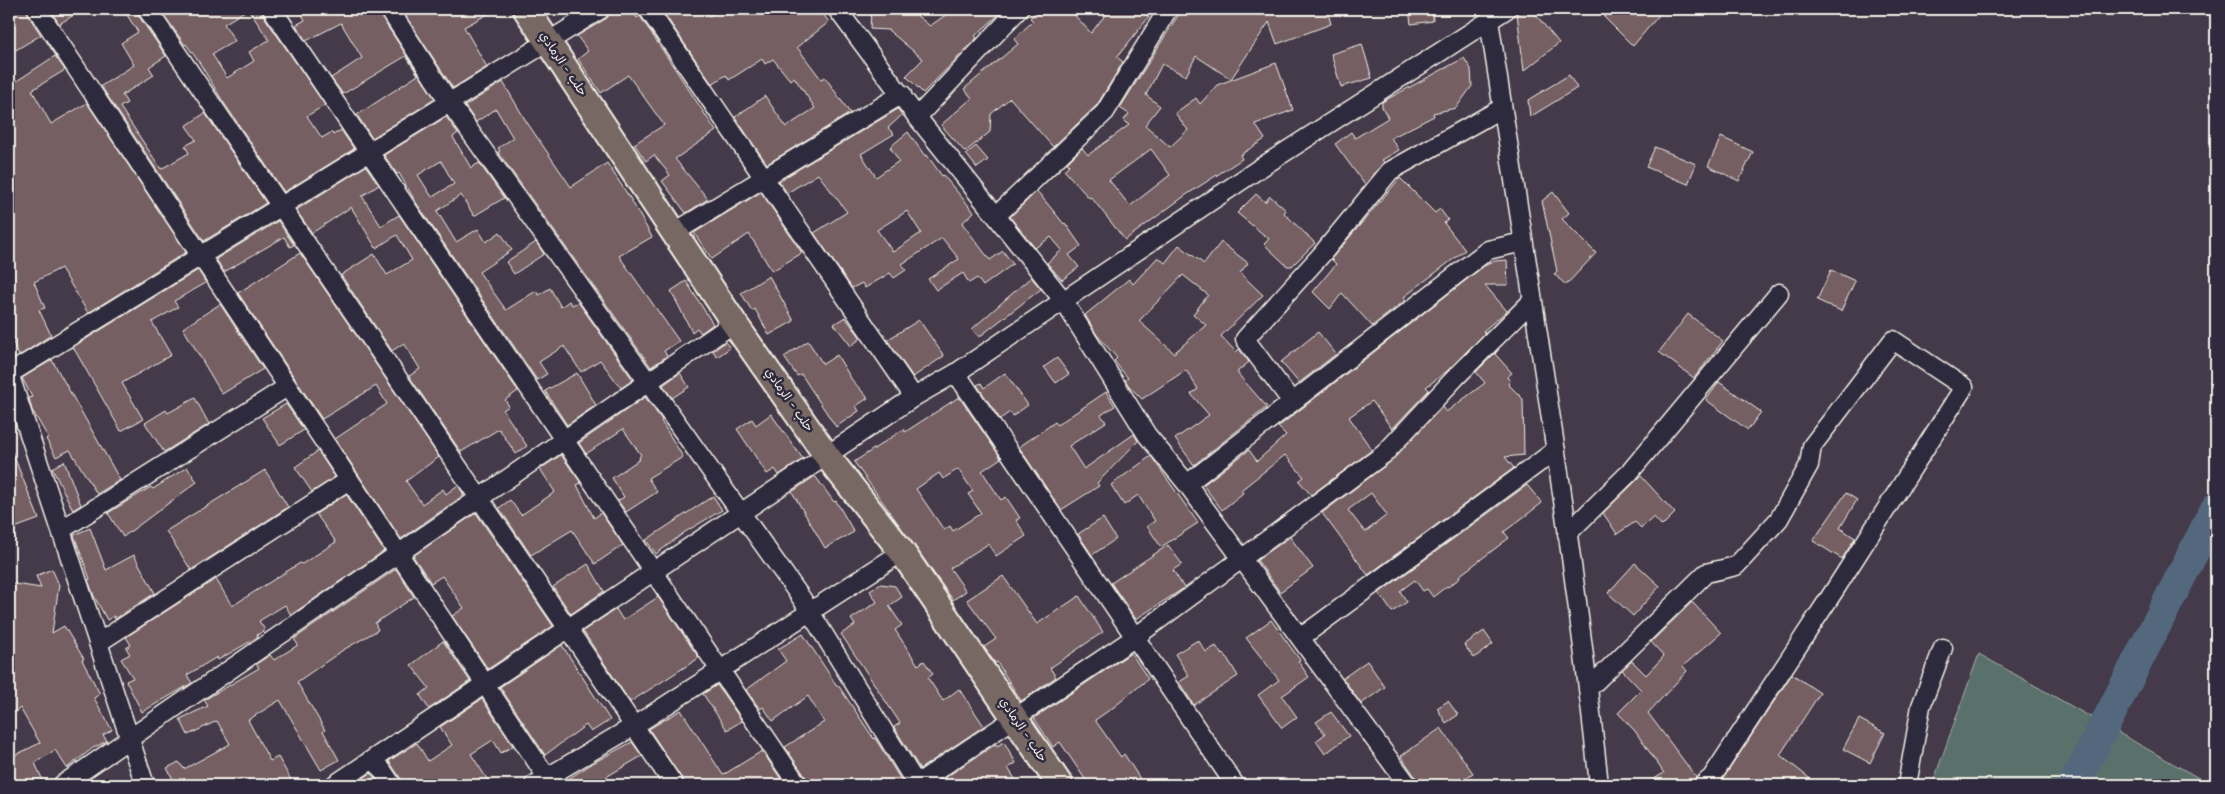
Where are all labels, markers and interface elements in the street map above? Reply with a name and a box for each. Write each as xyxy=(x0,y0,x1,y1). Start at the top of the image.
street label: حلب - الرمادي xyxy=(534,28,592,100)
street label: حلب - الرمادي xyxy=(760,364,818,436)
street label: حلب - الرمادي xyxy=(994,694,1052,766)

